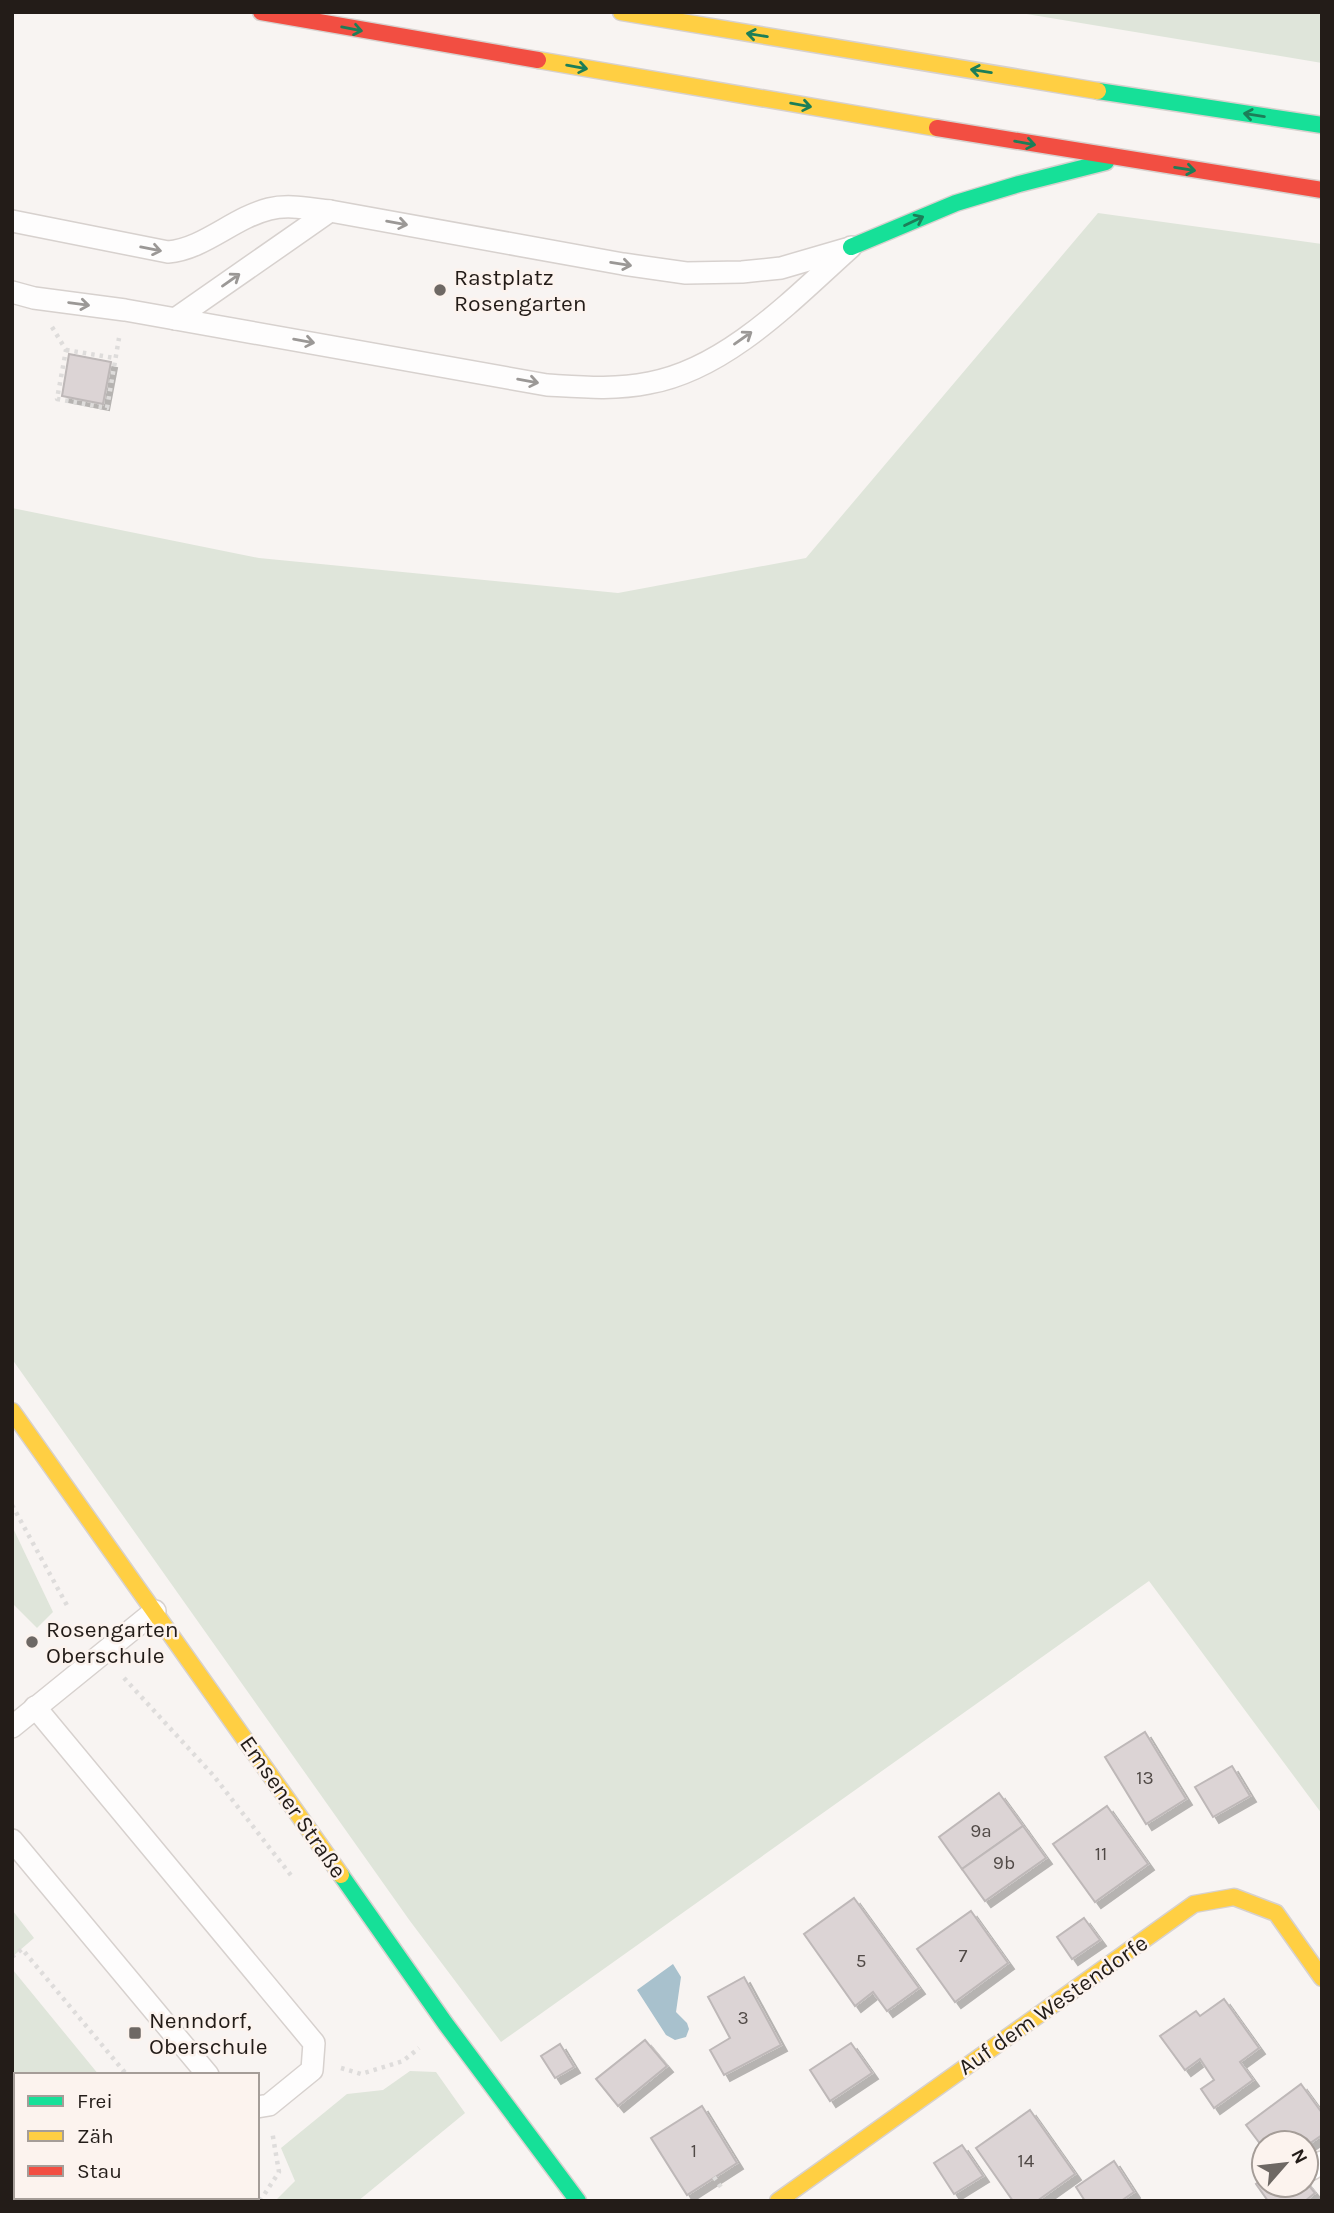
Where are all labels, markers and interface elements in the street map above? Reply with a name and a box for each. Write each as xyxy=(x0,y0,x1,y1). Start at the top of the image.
one-way arrow xyxy=(340,23,363,36)
one-way arrow xyxy=(746,28,769,41)
one-way arrow xyxy=(565,61,587,74)
one-way arrow xyxy=(970,64,993,77)
one-way arrow xyxy=(789,99,812,112)
one-way arrow xyxy=(1243,108,1266,121)
one-way arrow xyxy=(1013,137,1036,150)
one-way arrow xyxy=(1173,163,1196,176)
one-way arrow xyxy=(903,214,924,227)
one-way arrow xyxy=(385,217,408,230)
one-way arrow xyxy=(139,242,162,256)
one-way arrow xyxy=(609,258,632,271)
place label: Rastplatz Rosengarten xyxy=(454,264,587,317)
one-way arrow xyxy=(221,273,240,287)
marker: Rastplatz Rosengarten xyxy=(432,282,448,298)
one-way arrow xyxy=(68,297,90,310)
one-way arrow xyxy=(733,331,752,345)
one-way arrow xyxy=(292,335,315,348)
one-way arrow xyxy=(516,375,539,388)
place label: Rosengarten Oberschule xyxy=(46,1616,179,1669)
marker: Rosengarten Oberschule xyxy=(24,1634,40,1650)
street label: Emsener Straße xyxy=(234,1731,352,1883)
house number: 13 xyxy=(1136,1767,1154,1789)
house number: 9a xyxy=(970,1820,992,1842)
house number: 11 xyxy=(1095,1843,1107,1865)
house number: 9b xyxy=(993,1852,1015,1874)
street label: Auf dem Westendorfe xyxy=(953,1929,1153,2081)
house number: 7 xyxy=(959,1945,968,1967)
house number: 5 xyxy=(856,1950,866,1972)
place label: Nenndorf, Oberschule xyxy=(149,2007,268,2060)
house number: 3 xyxy=(737,2007,749,2029)
marker: Nenndorf, Oberschule xyxy=(127,2025,143,2041)
legend xyxy=(14,2073,259,2199)
text: Frei xyxy=(77,2089,113,2113)
text: Zäh xyxy=(77,2124,114,2148)
north arrow xyxy=(1250,2129,1320,2199)
house number: 1 xyxy=(691,2140,697,2162)
text: N xyxy=(1286,2145,1312,2168)
house number: 14 xyxy=(1018,2150,1035,2172)
text: Stau xyxy=(77,2159,122,2183)

